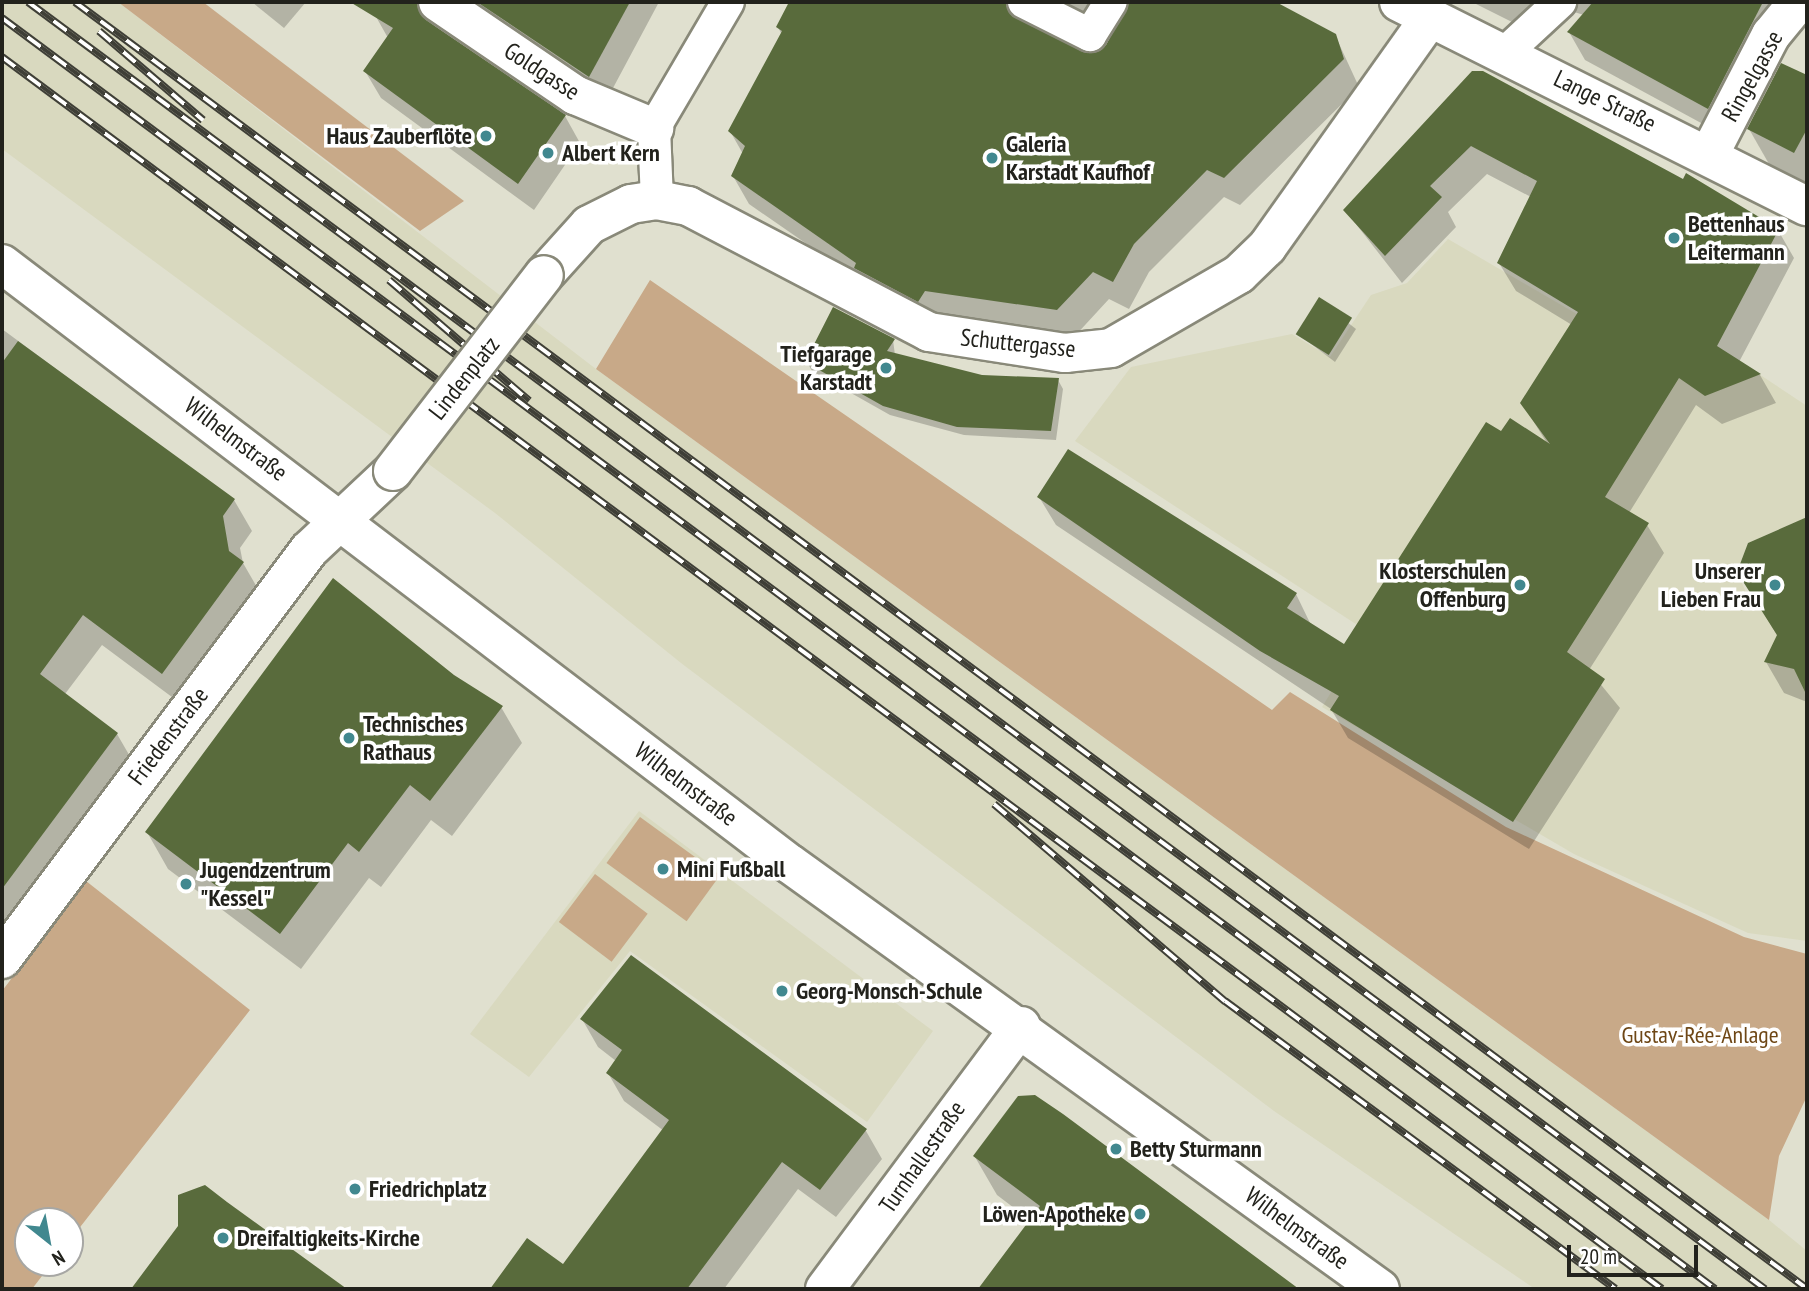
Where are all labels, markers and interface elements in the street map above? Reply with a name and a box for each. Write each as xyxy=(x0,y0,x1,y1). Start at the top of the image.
street label: Ringelgasse xyxy=(1715,26,1789,126)
street label: Goldgasse xyxy=(499,36,585,106)
street label: Lange Straße xyxy=(1549,64,1661,138)
place label: Haus Zauberflöte xyxy=(326,122,472,150)
marker: Haus Zauberflöte xyxy=(478,128,494,144)
place label: Galeria Karstadt Kaufhof xyxy=(1006,130,1150,186)
place label: Albert Kern xyxy=(562,139,660,167)
marker: Albert Kern xyxy=(540,145,556,161)
marker: Galeria Karstadt Kaufhof xyxy=(984,150,1000,166)
place label: Bettenhaus Leitermann xyxy=(1688,210,1785,266)
marker: Bettenhaus Leitermann xyxy=(1666,230,1682,246)
street label: Schuttergasse xyxy=(959,323,1077,363)
street label: Lindenplatz xyxy=(423,331,505,425)
place label: Tiefgarage Karstadt xyxy=(780,340,872,396)
marker: Tiefgarage Karstadt xyxy=(878,360,894,376)
street label: Wilhelmstraße xyxy=(179,391,293,487)
place label: Klosterschulen Offenburg xyxy=(1379,557,1506,613)
place label: Unserer Lieben Frau xyxy=(1661,557,1761,613)
marker: Klosterschulen Offenburg xyxy=(1512,577,1528,593)
marker: Unserer Lieben Frau xyxy=(1767,577,1783,593)
street label: Friedenstraße xyxy=(122,681,214,791)
place label: Technisches Rathaus xyxy=(363,710,464,766)
marker: Technisches Rathaus xyxy=(341,730,357,746)
street label: Wilhelmstraße xyxy=(629,736,743,832)
place label: Mini Fußball xyxy=(677,855,785,883)
place label: Jugendzentrum "Kessel" xyxy=(200,856,331,912)
marker: Mini Fußball xyxy=(655,861,671,877)
marker: Jugendzentrum "Kessel" xyxy=(178,876,194,892)
place label: Georg-Monsch-Schule xyxy=(796,977,982,1005)
marker: Georg-Monsch-Schule xyxy=(774,983,790,999)
park label: Gustav-Rée-Anlage xyxy=(1621,1021,1779,1049)
street label: Turnhallestraße xyxy=(873,1096,971,1218)
place label: Betty Sturmann xyxy=(1130,1135,1263,1163)
marker: Betty Sturmann xyxy=(1108,1141,1124,1157)
place label: Friedrichplatz xyxy=(369,1175,487,1203)
marker: Friedrichplatz xyxy=(347,1181,363,1197)
street label: Wilhelmstraße xyxy=(1240,1181,1354,1275)
place label: Löwen-Apotheke xyxy=(983,1200,1126,1228)
marker: Löwen-Apotheke xyxy=(1132,1206,1148,1222)
north arrow xyxy=(14,1207,84,1277)
place label: Dreifaltigkeits-Kirche xyxy=(237,1224,420,1252)
marker: Dreifaltigkeits-Kirche xyxy=(215,1230,231,1246)
scale bar xyxy=(1571,1232,1702,1276)
text: 20 m xyxy=(1580,1243,1617,1270)
text: N xyxy=(48,1245,69,1271)

